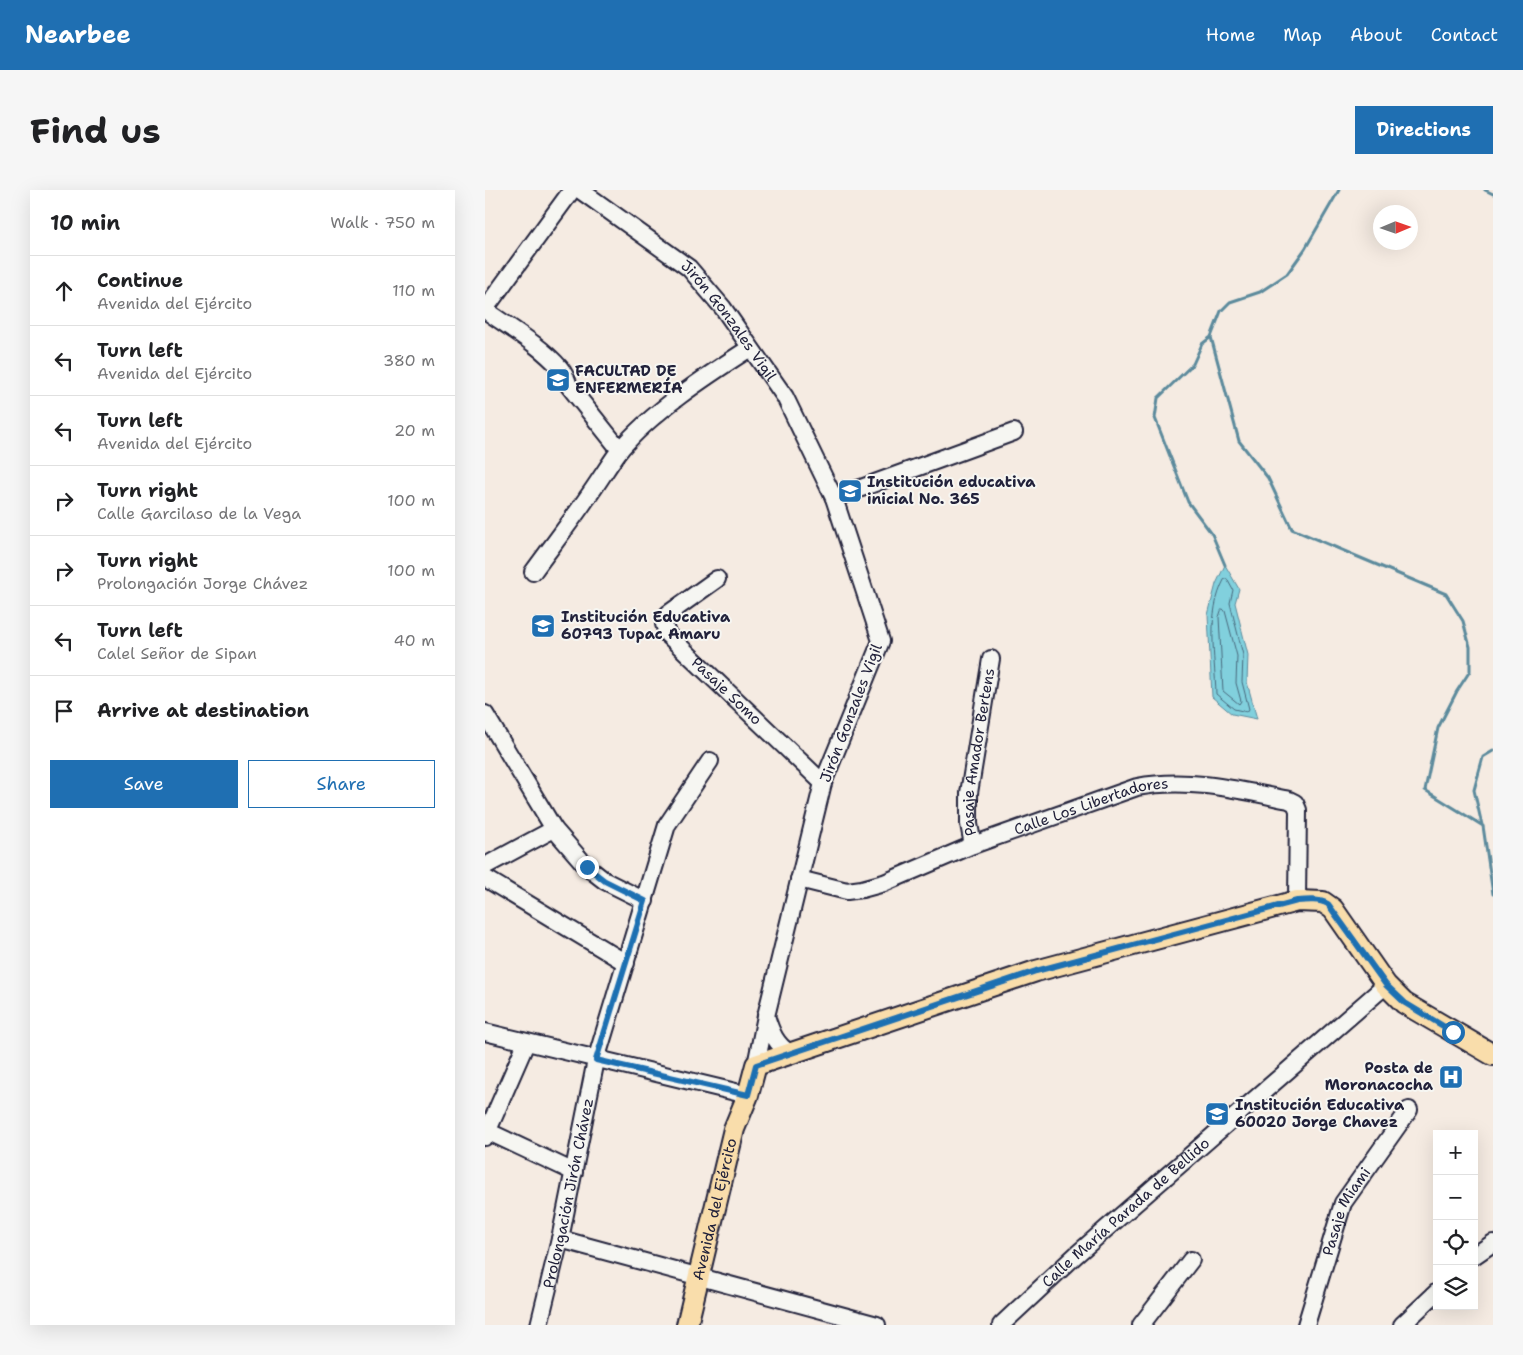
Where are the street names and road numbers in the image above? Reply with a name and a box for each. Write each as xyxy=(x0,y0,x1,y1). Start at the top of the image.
street label: Jirón Gonzales Vigil xyxy=(677,255,781,386)
street label: Jirón Gonzales Vigil xyxy=(815,640,887,785)
street label: Pasaje Somo xyxy=(687,653,766,729)
street label: Pasaje Amador Bertens xyxy=(959,667,999,838)
street label: Calle Los Libertadores xyxy=(1011,774,1169,840)
street label: Prolongación Jirón Chávez xyxy=(538,1096,598,1290)
street label: Calle María Parada de Bellido xyxy=(1038,1133,1214,1292)
street label: Avenida del Ejército xyxy=(688,1136,741,1282)
street label: Pasaje Miami xyxy=(1318,1163,1375,1258)

